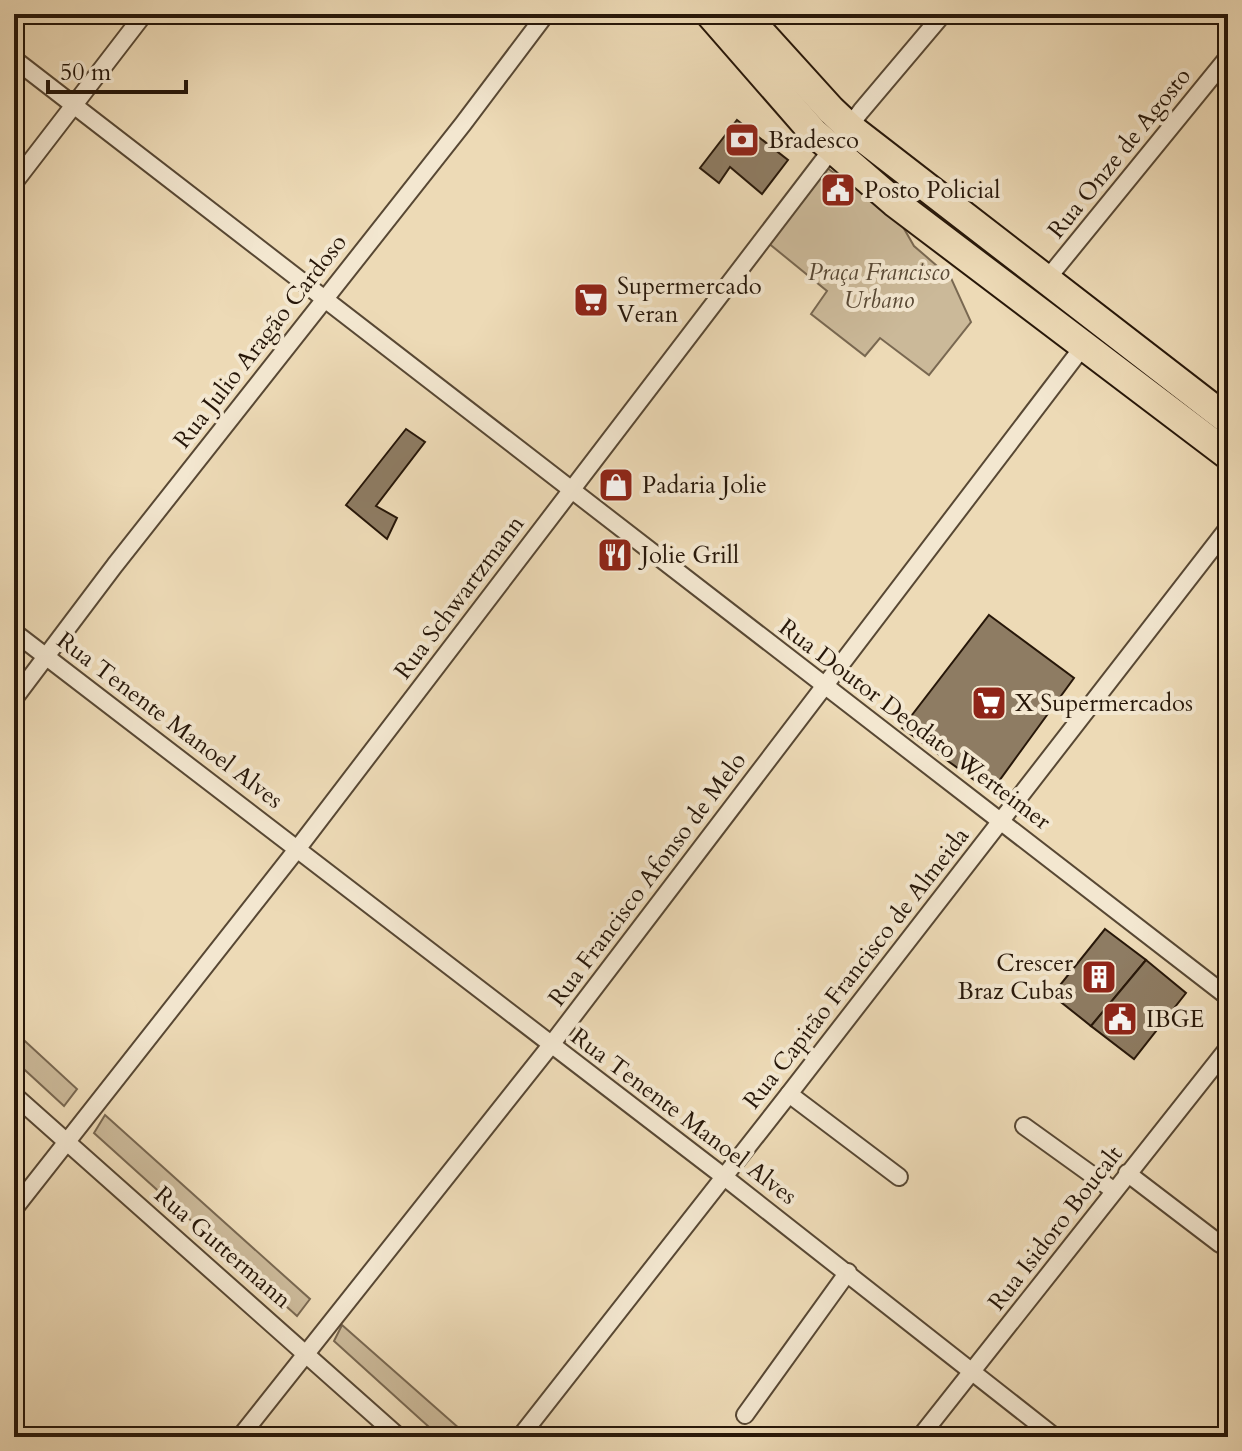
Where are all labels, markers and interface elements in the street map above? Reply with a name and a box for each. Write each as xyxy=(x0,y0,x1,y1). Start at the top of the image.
scale bar xyxy=(48,44,186,94)
text: 50 m xyxy=(60,56,112,89)
street label: Rua Onze de Agosto xyxy=(1040,61,1199,246)
bank icon: Bradesco xyxy=(723,121,761,159)
place label: Bradesco xyxy=(768,124,859,157)
public building icon: Posto Policial xyxy=(819,171,857,209)
place label: Posto Policial xyxy=(864,174,1000,207)
street label: Rua Julio Aragão Cardoso xyxy=(166,227,355,455)
park label: Praça Francisco Urbano xyxy=(808,256,950,317)
place label: Supermercado Veran xyxy=(617,270,762,331)
supermarket icon: Supermercado Veran xyxy=(572,281,610,319)
shop icon: Padaria Jolie xyxy=(597,466,635,504)
place label: Padaria Jolie xyxy=(642,469,767,502)
street label: Rua Schwartzmann xyxy=(387,508,532,686)
restaurant icon: Jolie Grill xyxy=(596,536,634,574)
place label: Jolie Grill xyxy=(638,539,739,572)
street label: Rua Doutor Deodato Werteimer xyxy=(772,611,1058,838)
street label: Rua Tenente Manoel Alves xyxy=(50,624,290,816)
supermarket icon: X Supermercados xyxy=(970,684,1008,722)
place label: X Supermercados xyxy=(1015,687,1193,720)
street label: Rua Francisco Afonso de Melo xyxy=(541,745,754,1013)
street label: Rua Capitão Francisco de Almeida xyxy=(736,820,977,1116)
place label: Crescer Braz Cubas xyxy=(958,947,1073,1008)
building icon: Crescer Braz Cubas xyxy=(1080,958,1118,996)
public building icon: IBGE xyxy=(1101,1000,1139,1038)
place label: IBGE xyxy=(1146,1003,1204,1036)
street label: Rua Tenente Manoel Alves xyxy=(564,1020,804,1212)
street label: Rua Isidoro Boucalt xyxy=(981,1139,1131,1318)
street label: Rua Guttermann xyxy=(147,1179,298,1316)

